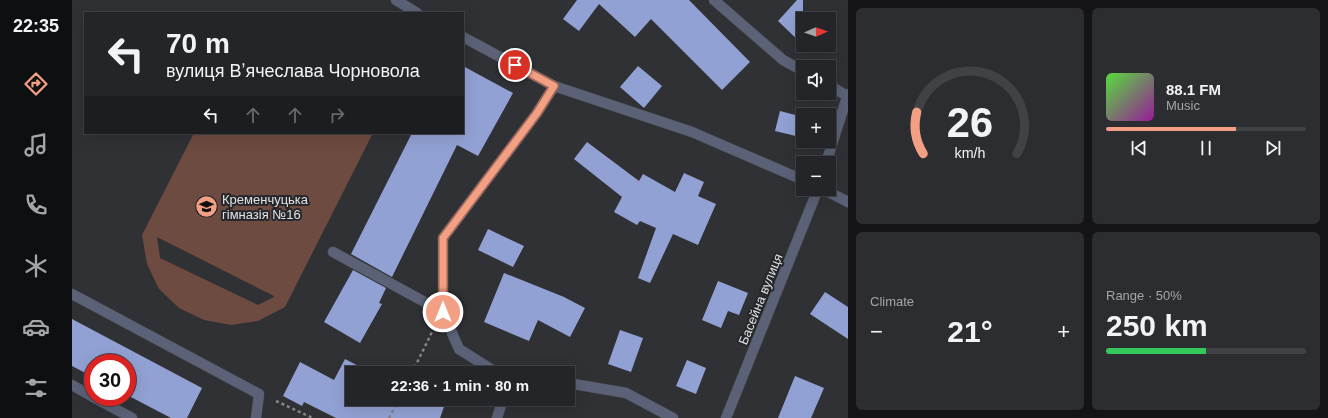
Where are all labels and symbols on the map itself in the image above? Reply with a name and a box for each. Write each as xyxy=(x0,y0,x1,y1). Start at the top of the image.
north arrow xyxy=(796,12,836,52)
pin xyxy=(498,48,532,82)
place label: Кременчуцька гімназія №16 xyxy=(222,192,309,222)
school or university icon: Кременчуцька гімназія №16 xyxy=(194,193,220,219)
street label: Басейна вулиця xyxy=(735,251,786,347)
position arrow xyxy=(422,291,464,333)
speed limit sign: 30 xyxy=(84,354,136,406)

